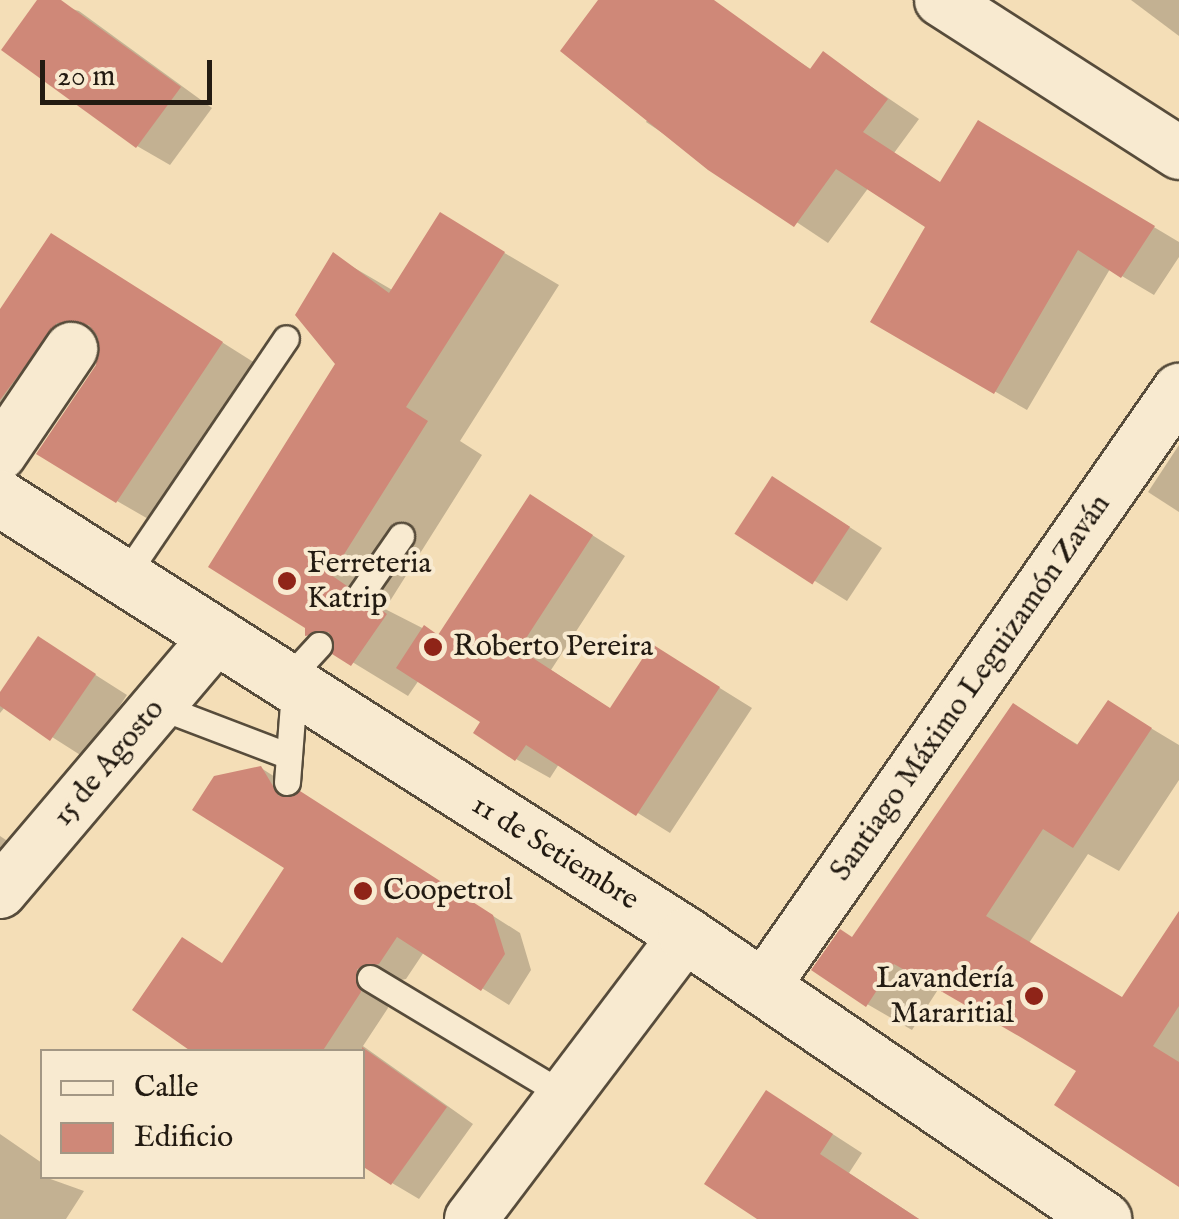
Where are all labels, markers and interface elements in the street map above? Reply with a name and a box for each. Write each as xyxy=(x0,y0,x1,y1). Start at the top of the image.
scale bar xyxy=(45,40,218,102)
text: 20 m xyxy=(57,58,116,96)
street label: Santiago Máximo Leguizamón Zaván xyxy=(823,488,1119,888)
place label: Ferreteria Katrip xyxy=(307,546,431,616)
marker: Ferreteria Katrip xyxy=(276,570,298,592)
place label: Roberto Pereira xyxy=(453,629,653,665)
marker: Roberto Pereira xyxy=(422,636,444,658)
street label: 15 de Agosto xyxy=(46,692,172,834)
street label: 11 de Setiembre xyxy=(465,787,645,919)
place label: Coopetrol xyxy=(383,873,512,909)
marker: Coopetrol xyxy=(352,880,374,902)
place label: Lavandería Mararitial xyxy=(876,961,1014,1032)
marker: Lavandería Mararitial xyxy=(1023,985,1045,1007)
legend xyxy=(40,1049,365,1179)
text: Calle xyxy=(134,1069,198,1107)
text: Edificio xyxy=(134,1119,233,1157)

